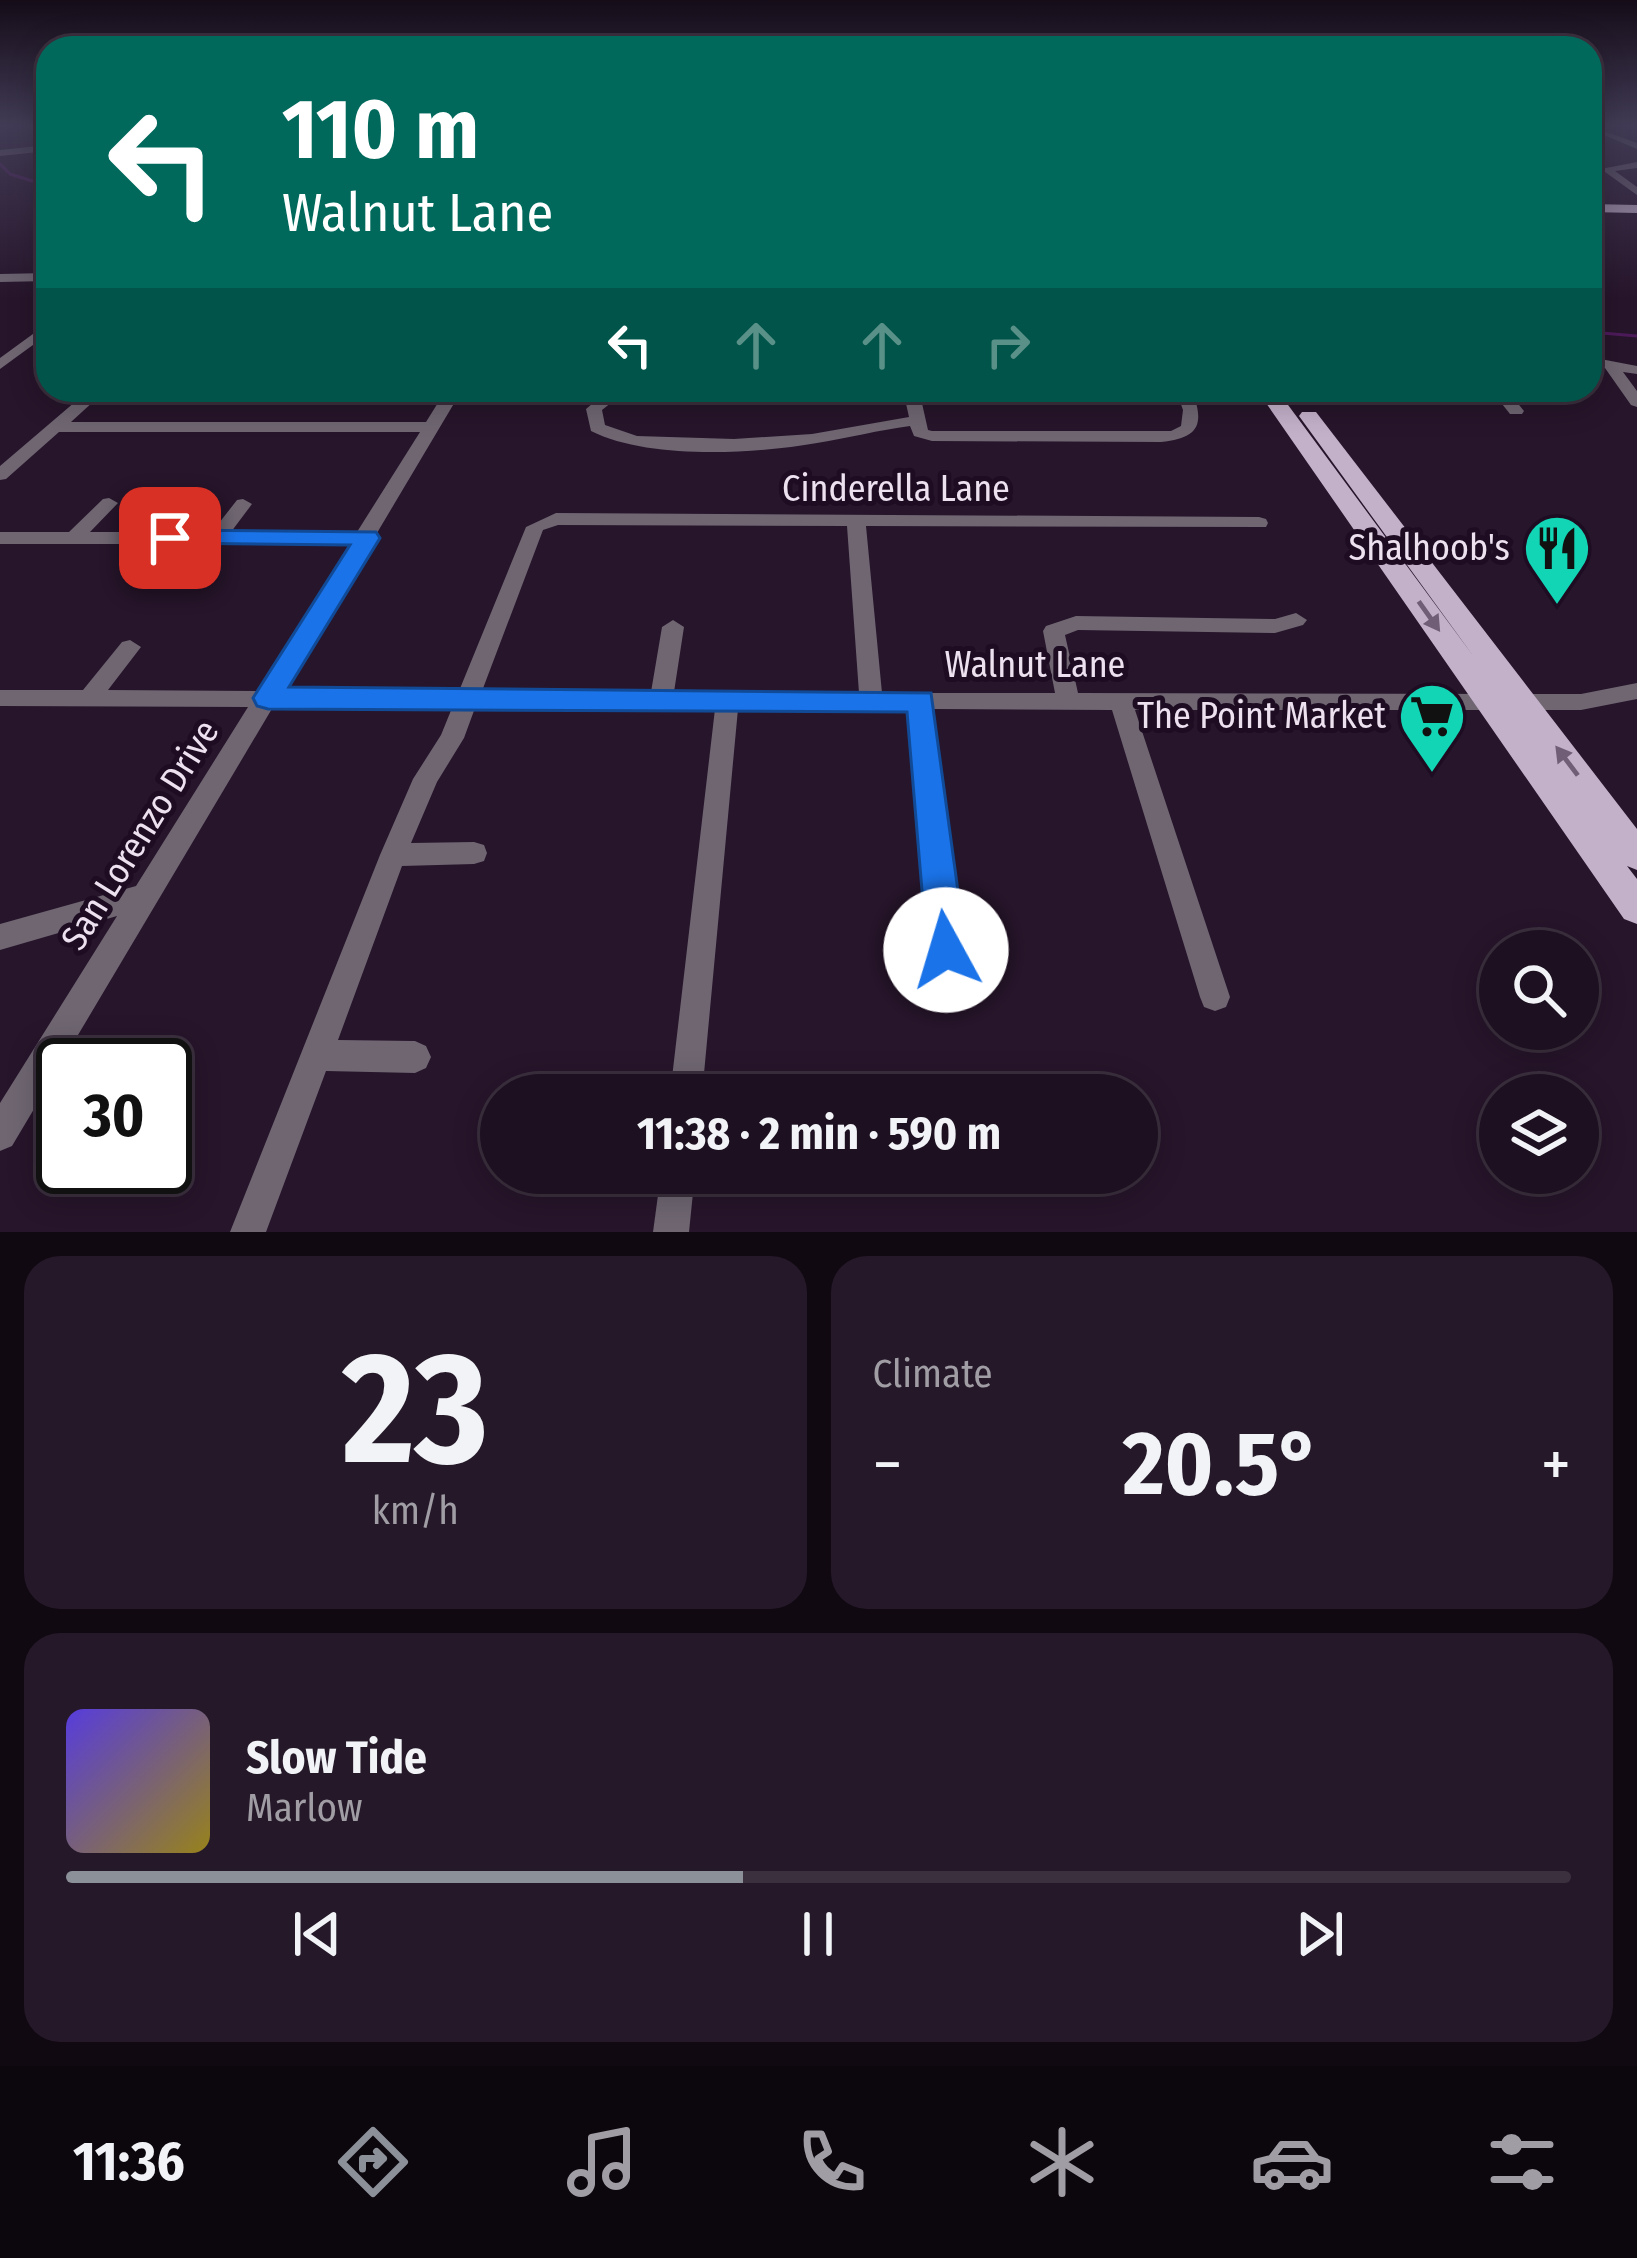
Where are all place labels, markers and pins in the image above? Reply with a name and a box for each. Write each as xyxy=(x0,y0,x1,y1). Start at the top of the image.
pin xyxy=(119,487,221,589)
restaurant icon: Shalhoob's xyxy=(1522,513,1592,607)
place label: Shalhoob's xyxy=(1348,526,1510,570)
supermarket icon: The Point Market xyxy=(1397,681,1467,775)
place label: The Point Market xyxy=(1137,694,1386,738)

